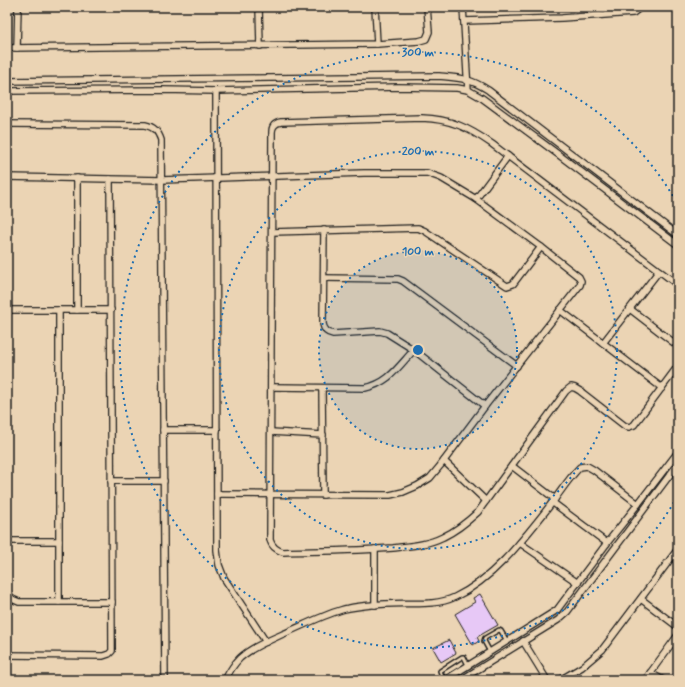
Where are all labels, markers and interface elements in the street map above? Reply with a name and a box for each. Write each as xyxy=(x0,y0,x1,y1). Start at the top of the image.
text: 300 m xyxy=(402,45,435,61)
text: 200 m xyxy=(402,144,435,160)
text: 100 m xyxy=(402,244,435,260)
centre of rings xyxy=(411,343,425,357)

